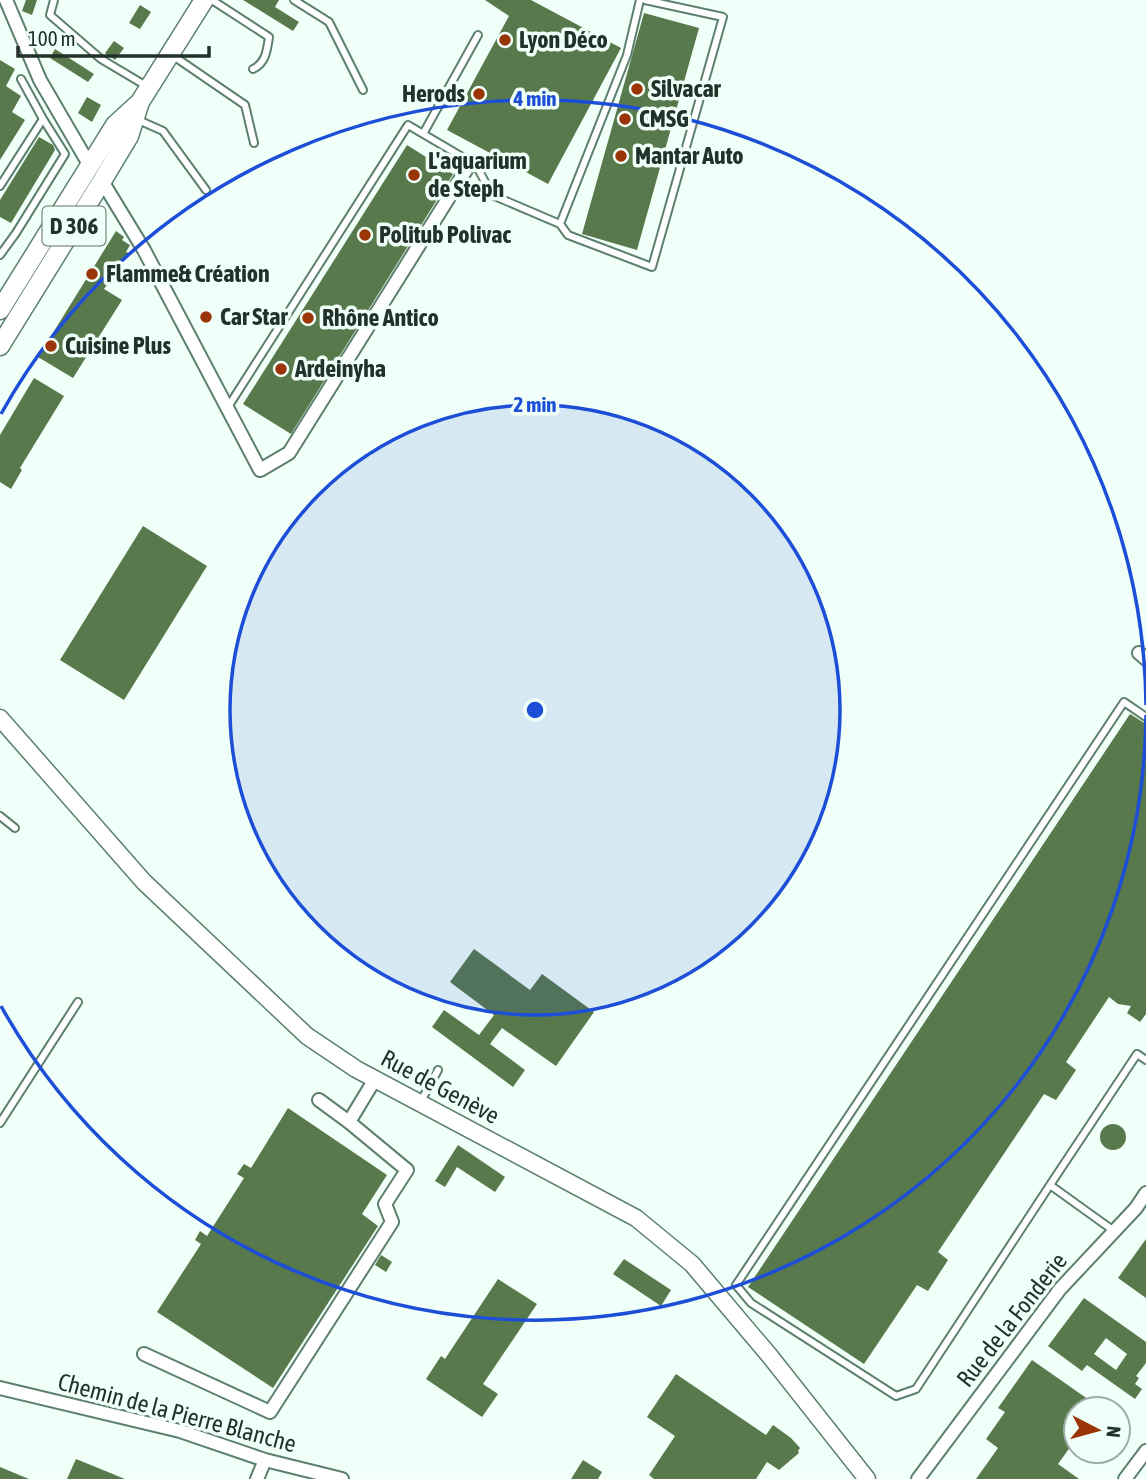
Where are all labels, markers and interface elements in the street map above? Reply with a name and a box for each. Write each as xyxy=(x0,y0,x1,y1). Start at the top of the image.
scale bar xyxy=(18,14,208,58)
text: 100 m xyxy=(28,26,76,50)
place label: Lyon Déco xyxy=(519,26,608,53)
marker: Lyon Déco xyxy=(497,32,513,48)
place label: Silvacar xyxy=(651,75,722,102)
place label: Herods xyxy=(402,80,466,107)
marker: Silvacar xyxy=(629,81,645,97)
marker: Herods xyxy=(471,86,487,102)
text: 4 min xyxy=(513,86,556,110)
place label: CMSG xyxy=(639,105,689,132)
marker: CMSG xyxy=(617,111,633,127)
place label: Mantar Auto xyxy=(635,142,744,169)
place label: L'aquarium de Steph xyxy=(428,147,527,202)
marker: Mantar Auto xyxy=(613,148,629,164)
marker: L'aquarium de Steph xyxy=(406,167,422,183)
road number: D 306 xyxy=(42,206,106,246)
place label: Politub Polivac xyxy=(379,221,511,248)
marker: Politub Polivac xyxy=(357,227,373,243)
place label: Flamme& Création xyxy=(106,260,270,287)
marker: Flamme& Création xyxy=(84,266,100,282)
place label: Car Star xyxy=(220,303,288,330)
place label: Rhône Antico xyxy=(322,304,439,331)
marker: Car Star xyxy=(198,309,214,325)
marker: Rhône Antico xyxy=(300,310,316,326)
place label: Cuisine Plus xyxy=(65,332,171,359)
marker: Cuisine Plus xyxy=(43,338,59,354)
place label: Ardeinyha xyxy=(294,355,386,382)
marker: Ardeinyha xyxy=(273,361,289,377)
text: 2 min xyxy=(514,392,556,416)
centre of rings xyxy=(523,698,547,722)
street label: Rue de Genève xyxy=(377,1044,504,1129)
street label: Rue de la Fonderie xyxy=(951,1248,1072,1392)
street label: Chemin de la Pierre Blanche xyxy=(55,1368,299,1457)
north arrow xyxy=(1062,1395,1132,1465)
text: N xyxy=(1102,1425,1125,1439)

